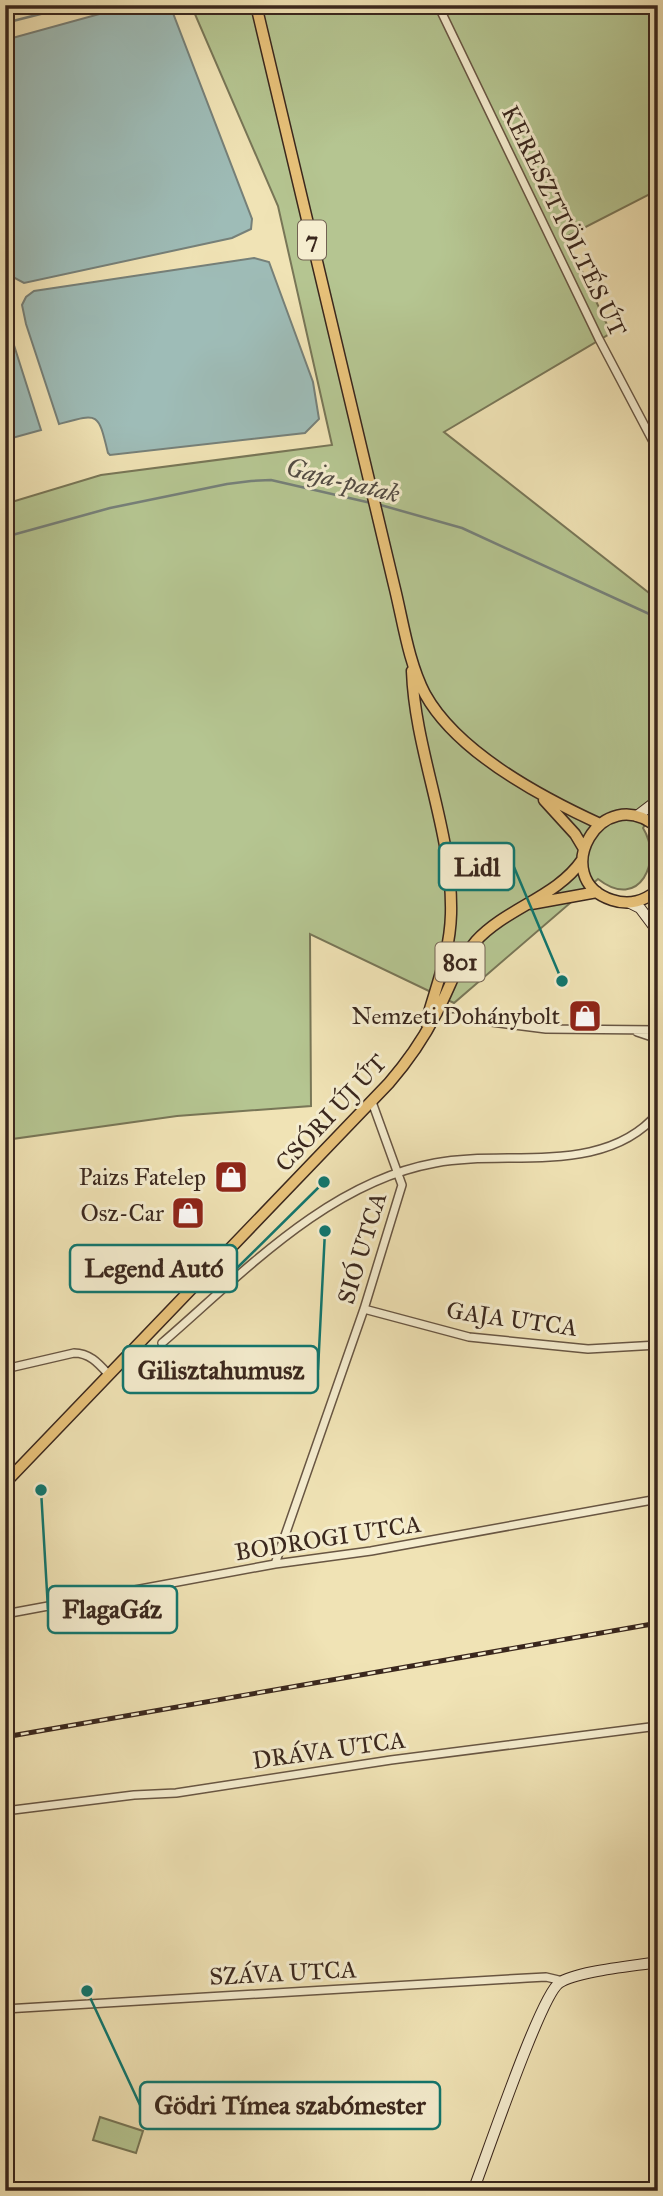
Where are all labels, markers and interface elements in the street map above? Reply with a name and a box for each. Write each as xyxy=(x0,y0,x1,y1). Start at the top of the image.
street label: KERESZTTÖLTÉS ÚT xyxy=(495,101,633,341)
road number: 7 xyxy=(298,220,326,260)
water label: Gaja-patak xyxy=(282,450,404,511)
callout: Lidl xyxy=(439,843,514,890)
text: Lidl xyxy=(454,851,501,883)
road number: 801 xyxy=(435,942,484,981)
shop icon: Nemzeti Dohánybolt xyxy=(566,997,604,1035)
place label: Nemzeti Dohánybolt xyxy=(351,1001,560,1031)
street label: CSÓRI ÚJ ÚT xyxy=(269,1048,393,1178)
shop icon: Paizs Fatelep xyxy=(212,1158,250,1196)
place label: Paizs Fatelep xyxy=(79,1162,206,1192)
street label: SIÓ UTCA xyxy=(331,1189,393,1307)
shop icon: Osz-Car xyxy=(169,1194,207,1232)
place label: Osz-Car xyxy=(81,1198,164,1228)
callout: Legend Autó xyxy=(70,1245,237,1292)
text: Legend Autó xyxy=(84,1252,224,1285)
street label: GAJA UTCA xyxy=(445,1295,579,1343)
callout: Gilisztahumusz xyxy=(123,1346,318,1393)
text: Gilisztahumusz xyxy=(137,1354,305,1386)
street label: BODROGI UTCA xyxy=(233,1508,423,1568)
callout: FlagaGáz xyxy=(48,1586,177,1633)
text: FlagaGáz xyxy=(62,1593,162,1626)
street label: DRÁVA UTCA xyxy=(250,1724,408,1776)
street label: SZÁVA UTCA xyxy=(209,1954,357,1992)
callout: Gödri Tímea szabómester xyxy=(140,2082,440,2129)
text: Gödri Tímea szabómester xyxy=(154,2089,427,2121)

